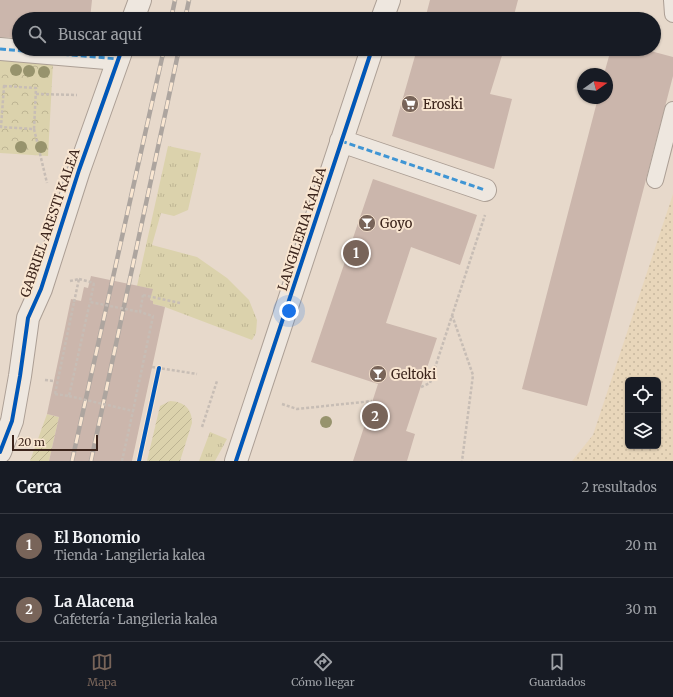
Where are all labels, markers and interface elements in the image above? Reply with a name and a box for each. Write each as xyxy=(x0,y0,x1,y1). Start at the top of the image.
search box xyxy=(12,12,661,56)
icon: search xyxy=(26,23,48,45)
text: Buscar aquí xyxy=(58,25,142,44)
north arrow xyxy=(577,68,613,104)
supermarket icon: Eroski xyxy=(400,94,420,114)
place label: Eroski xyxy=(423,96,463,113)
street label: GABRIEL ARESTI KALEA xyxy=(17,146,84,300)
street label: LANGILERIA KALEA xyxy=(274,164,330,293)
bar icon: Goyo xyxy=(357,213,377,233)
place label: Goyo xyxy=(380,215,413,232)
pin: 1 xyxy=(343,238,369,268)
your location xyxy=(279,301,299,321)
bar icon: Geltoki xyxy=(368,364,388,384)
place label: Geltoki xyxy=(391,366,436,383)
map controls xyxy=(625,377,661,449)
button: locate xyxy=(625,377,661,413)
pin: 2 xyxy=(362,401,388,431)
button: layers xyxy=(625,413,661,449)
scale bar xyxy=(12,433,98,452)
text: 20 m xyxy=(18,435,45,449)
text: Cerca xyxy=(16,476,62,498)
text: 2 resultados xyxy=(581,479,657,496)
text: El Bonomio xyxy=(54,528,140,547)
text: 1 xyxy=(26,537,32,554)
text: 20 m xyxy=(625,537,657,554)
text: Tienda · Langileria kalea xyxy=(54,547,205,564)
text: La Alacena xyxy=(54,592,134,611)
text: 2 xyxy=(25,601,33,618)
text: 30 m xyxy=(625,601,657,618)
text: Cafetería · Langileria kalea xyxy=(54,611,218,628)
tab: Mapa xyxy=(87,651,117,689)
tab: Cómo llegar xyxy=(291,651,355,689)
tab: Guardados xyxy=(529,651,586,689)

